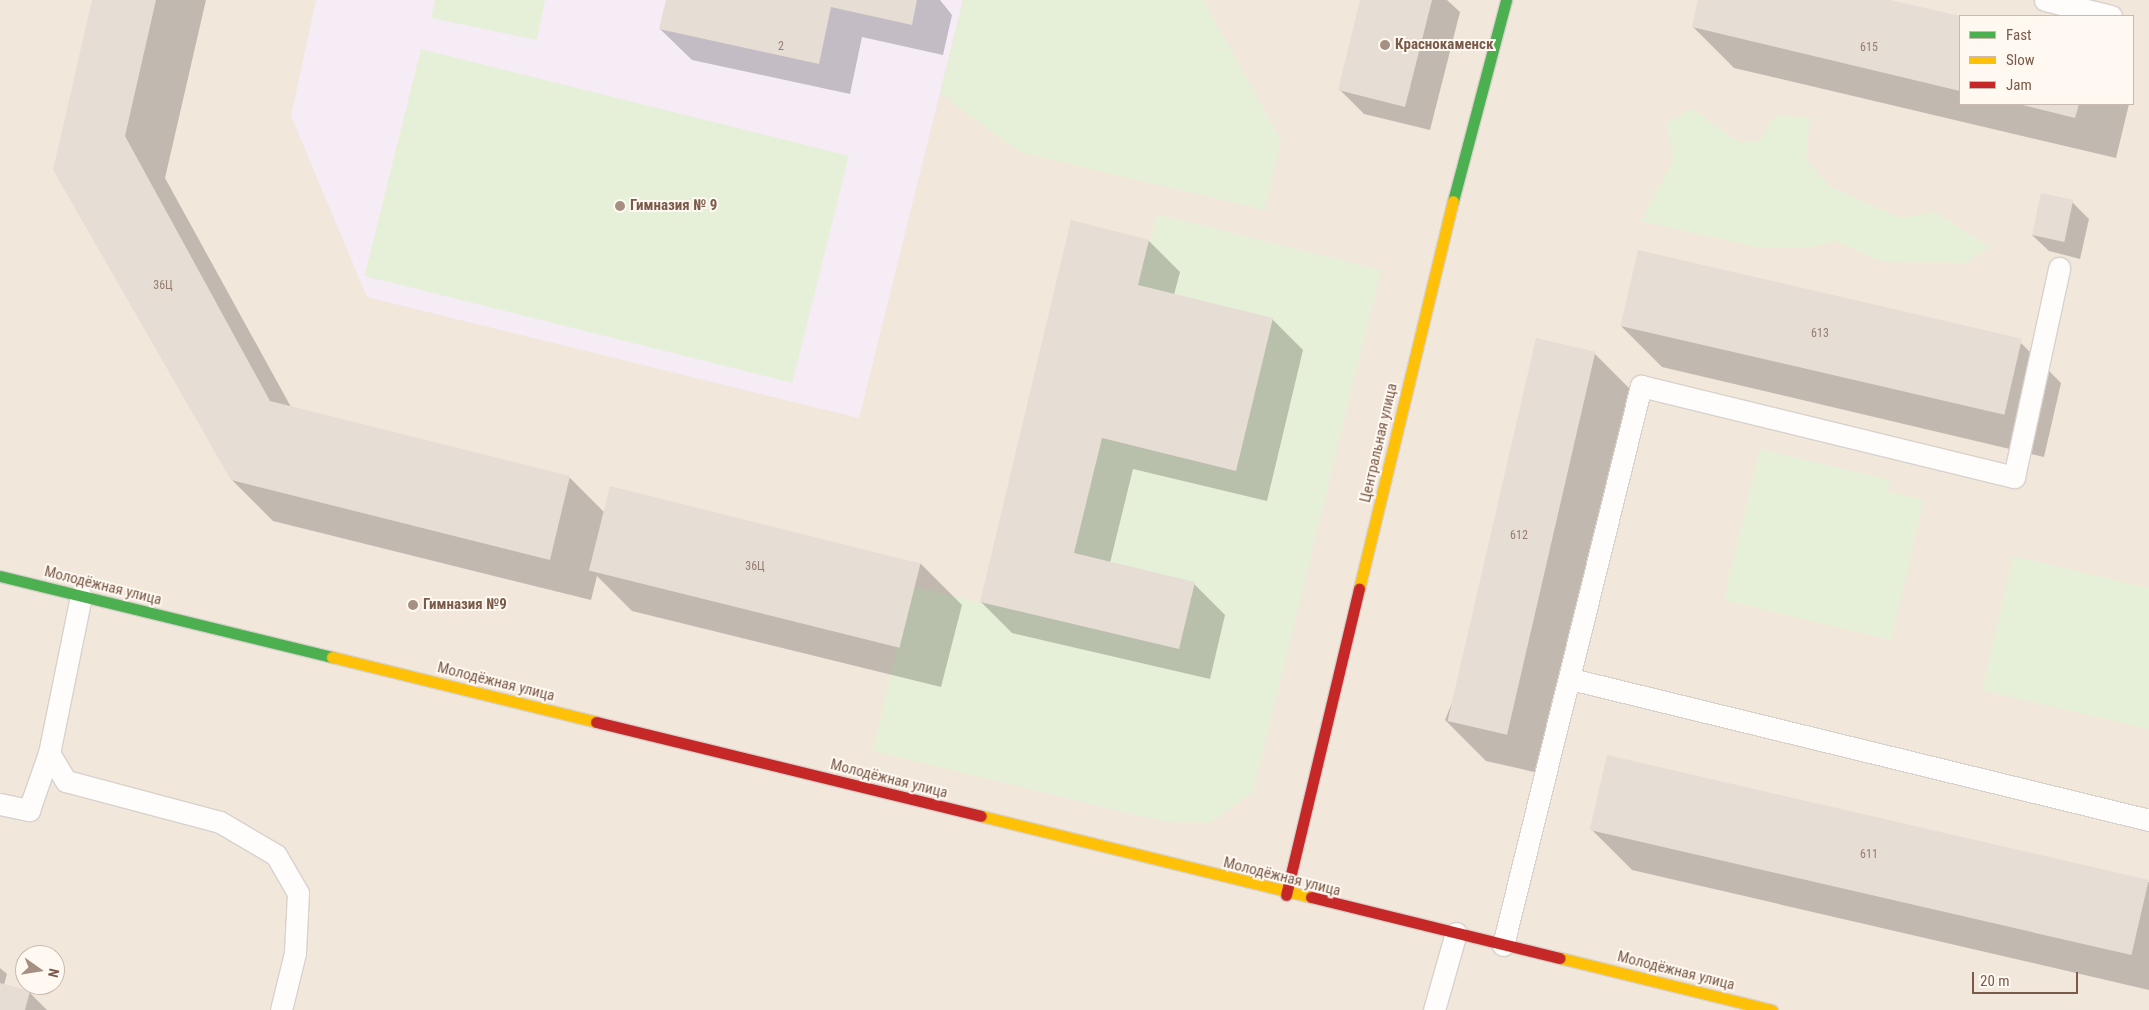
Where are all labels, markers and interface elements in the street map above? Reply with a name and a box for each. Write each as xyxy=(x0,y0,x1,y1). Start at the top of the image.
legend xyxy=(1959,15,2134,105)
text: Fast xyxy=(2006,26,2031,44)
place label: Краснокаменск xyxy=(1395,36,1493,54)
marker: Краснокаменск xyxy=(1379,39,1391,51)
house number: 2 xyxy=(778,40,784,54)
house number: 615 xyxy=(1860,41,1878,55)
text: Slow xyxy=(2006,51,2035,69)
text: Jam xyxy=(2006,76,2032,94)
place label: Гимназия № 9 xyxy=(630,197,717,215)
marker: Гимназия № 9 xyxy=(614,200,626,212)
house number: 36Ц xyxy=(153,279,173,293)
house number: 613 xyxy=(1811,327,1829,341)
street label: Центральная улица xyxy=(1357,382,1401,504)
house number: 612 xyxy=(1510,529,1528,543)
house number: 36Ц xyxy=(745,560,765,574)
street label: Молодёжная улица xyxy=(43,563,163,609)
place label: Гимназия №9 xyxy=(423,596,507,614)
marker: Гимназия №9 xyxy=(407,599,419,611)
street label: Молодёжная улица xyxy=(436,659,556,705)
street label: Молодёжная улица xyxy=(829,756,949,802)
house number: 611 xyxy=(1860,848,1878,862)
street label: Молодёжная улица xyxy=(1222,854,1342,900)
north arrow xyxy=(15,945,65,995)
street label: Молодёжная улица xyxy=(1616,948,1736,994)
scale bar xyxy=(1974,962,2080,994)
text: N xyxy=(45,967,62,979)
text: 20 m xyxy=(1980,972,2010,990)

